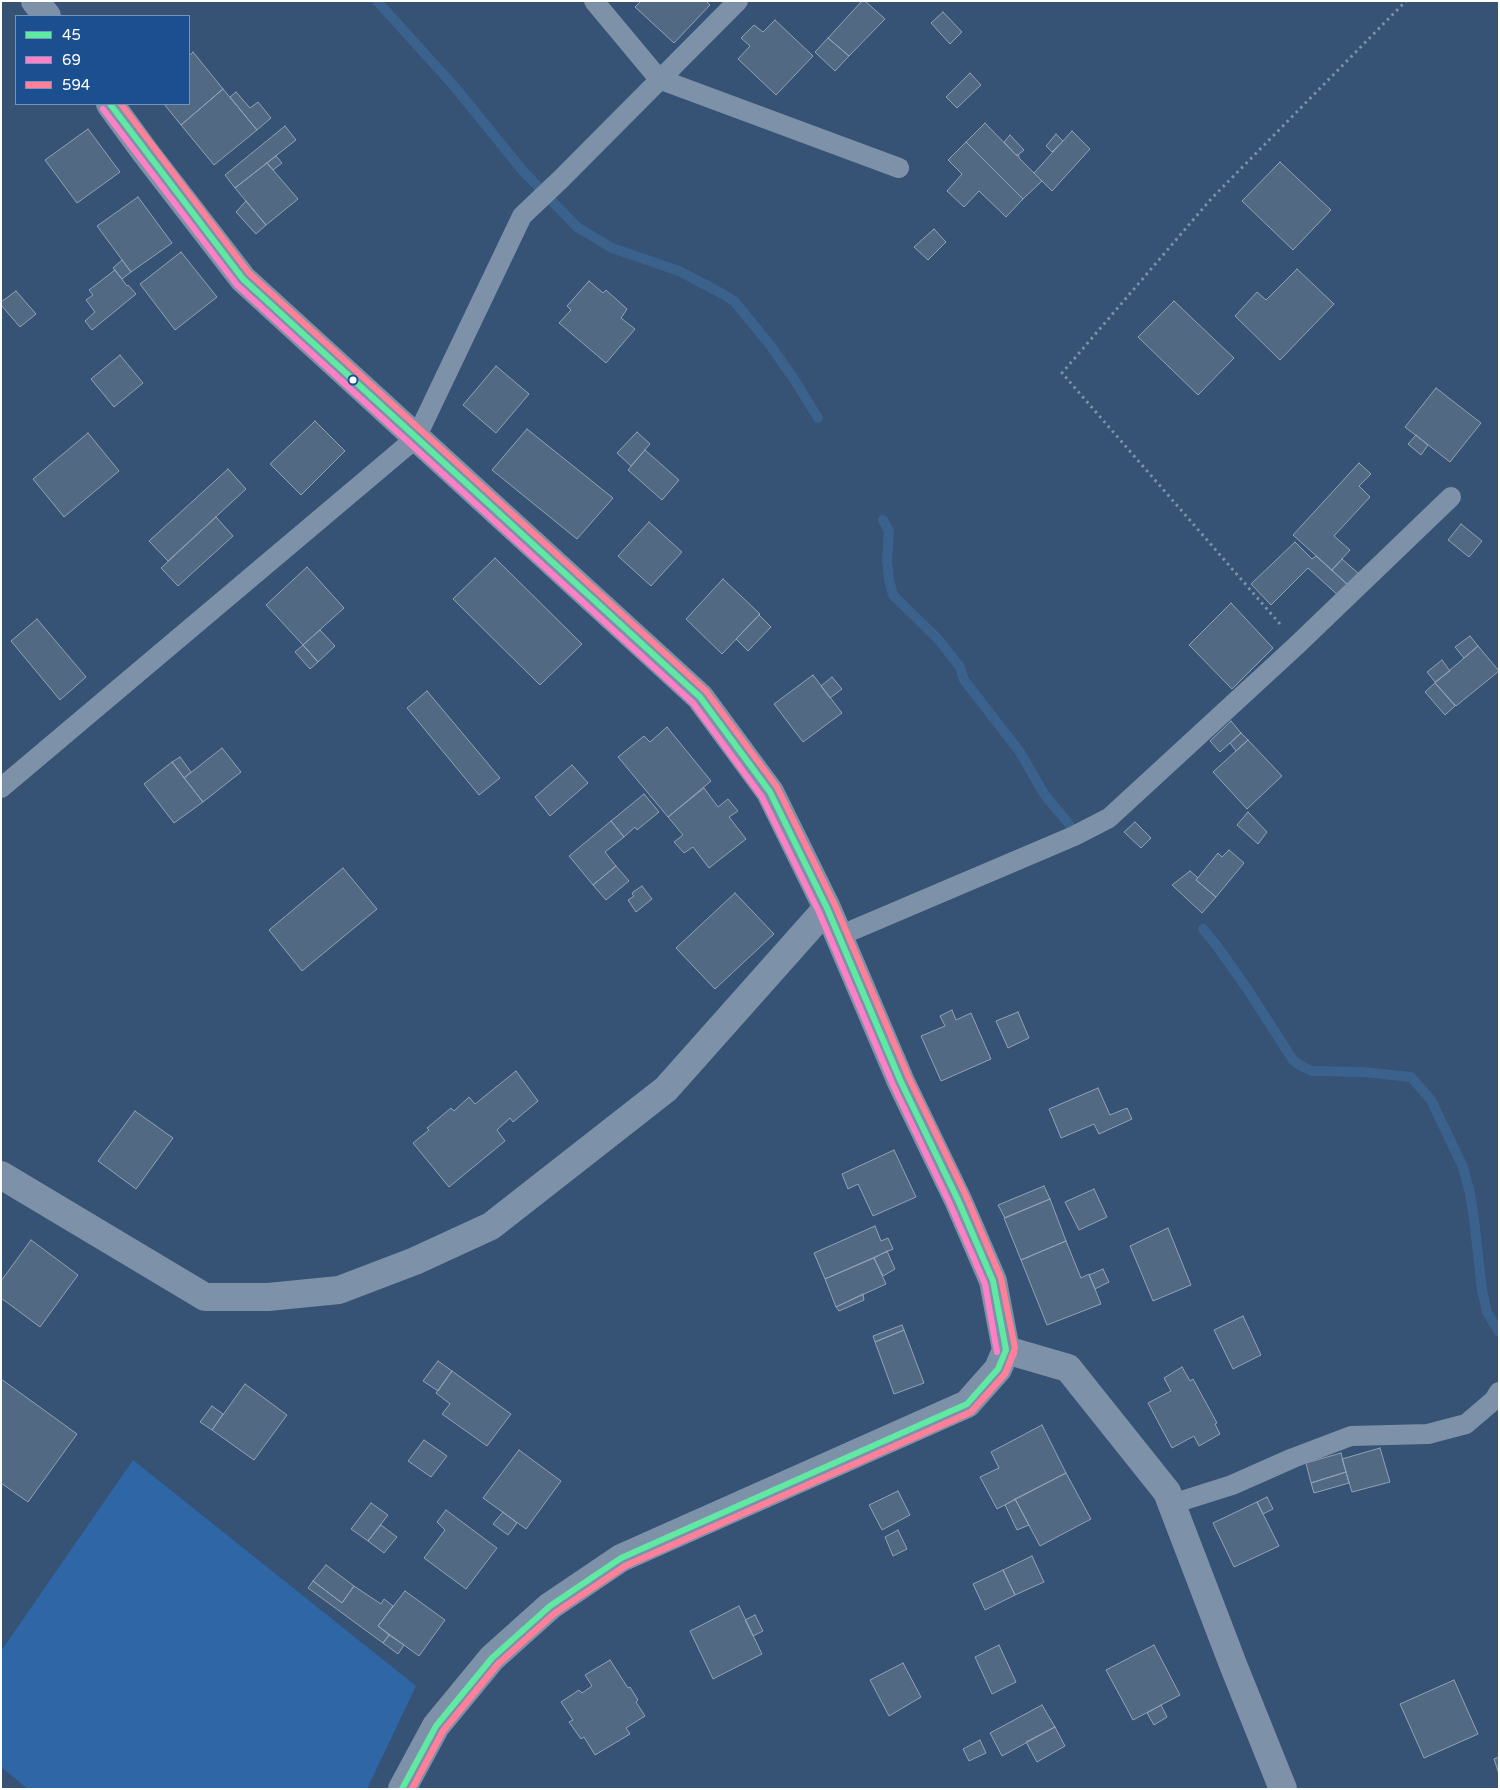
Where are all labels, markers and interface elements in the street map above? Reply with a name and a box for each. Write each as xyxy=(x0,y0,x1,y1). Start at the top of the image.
legend xyxy=(15,15,190,105)
text: 45 xyxy=(62,26,81,44)
text: 69 xyxy=(62,51,81,69)
text: 594 xyxy=(62,76,90,94)
unlabelled marker xyxy=(348,375,358,385)

